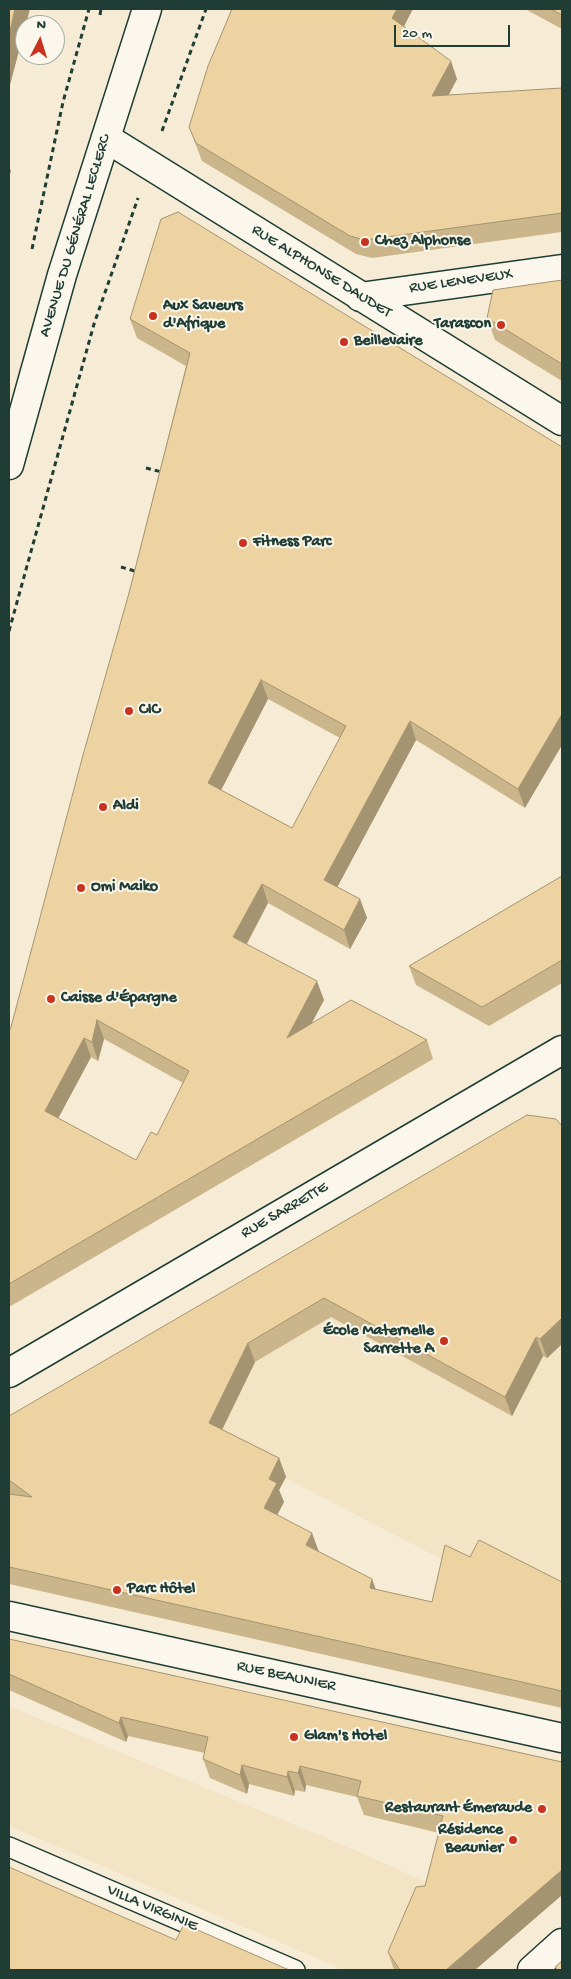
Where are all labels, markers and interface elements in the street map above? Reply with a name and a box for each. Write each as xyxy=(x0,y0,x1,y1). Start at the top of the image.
north arrow xyxy=(15,15,65,65)
scale bar xyxy=(396,15,512,47)
text: N xyxy=(36,17,47,34)
text: 20 m xyxy=(402,25,432,43)
street label: AVENUE DU GÉNÉRAL LECLERC xyxy=(36,133,116,339)
street label: RUE ALPHONSE DAUDET xyxy=(247,221,395,323)
place label: Chez Alphonse xyxy=(375,232,471,252)
marker: Chez Alphonse xyxy=(359,236,371,248)
street label: RUE LENEVEUX xyxy=(408,265,514,299)
place label: Aux Saveurs d'Afrique xyxy=(163,297,243,335)
marker: Aux Saveurs d'Afrique xyxy=(147,310,159,322)
place label: Tarascon xyxy=(434,315,491,335)
marker: Tarascon xyxy=(495,319,507,331)
place label: Beillevaire xyxy=(354,332,423,352)
marker: Beillevaire xyxy=(338,336,350,348)
place label: Fitness Parc xyxy=(253,533,331,553)
marker: Fitness Parc xyxy=(237,537,249,549)
place label: CIC xyxy=(139,701,160,721)
marker: CIC xyxy=(123,705,135,717)
place label: Aldi xyxy=(113,797,139,817)
marker: Aldi xyxy=(97,801,109,813)
place label: Omi Maiko xyxy=(91,878,158,898)
marker: Omi Maiko xyxy=(75,882,87,894)
place label: Caisse d'Épargne xyxy=(61,989,177,1009)
marker: Caisse d'Épargne xyxy=(45,993,57,1005)
street label: RUE SARRETTE xyxy=(238,1178,332,1244)
place label: École Maternelle Sarrette A xyxy=(323,1322,434,1360)
marker: École Maternelle Sarrette A xyxy=(438,1335,450,1347)
place label: Parc Hôtel xyxy=(127,1580,195,1600)
marker: Parc Hôtel xyxy=(111,1584,123,1596)
street label: RUE BEAUNIER xyxy=(235,1657,337,1697)
place label: Glam's Hotel xyxy=(304,1727,387,1747)
marker: Glam's Hotel xyxy=(288,1731,300,1743)
place label: Restaurant Émeraude xyxy=(385,1799,532,1819)
marker: Restaurant Émeraude xyxy=(536,1803,548,1815)
place label: Résidence Beaunier xyxy=(438,1821,503,1859)
marker: Résidence Beaunier xyxy=(507,1834,519,1846)
street label: VILLA VIRGINIE xyxy=(104,1881,200,1937)

